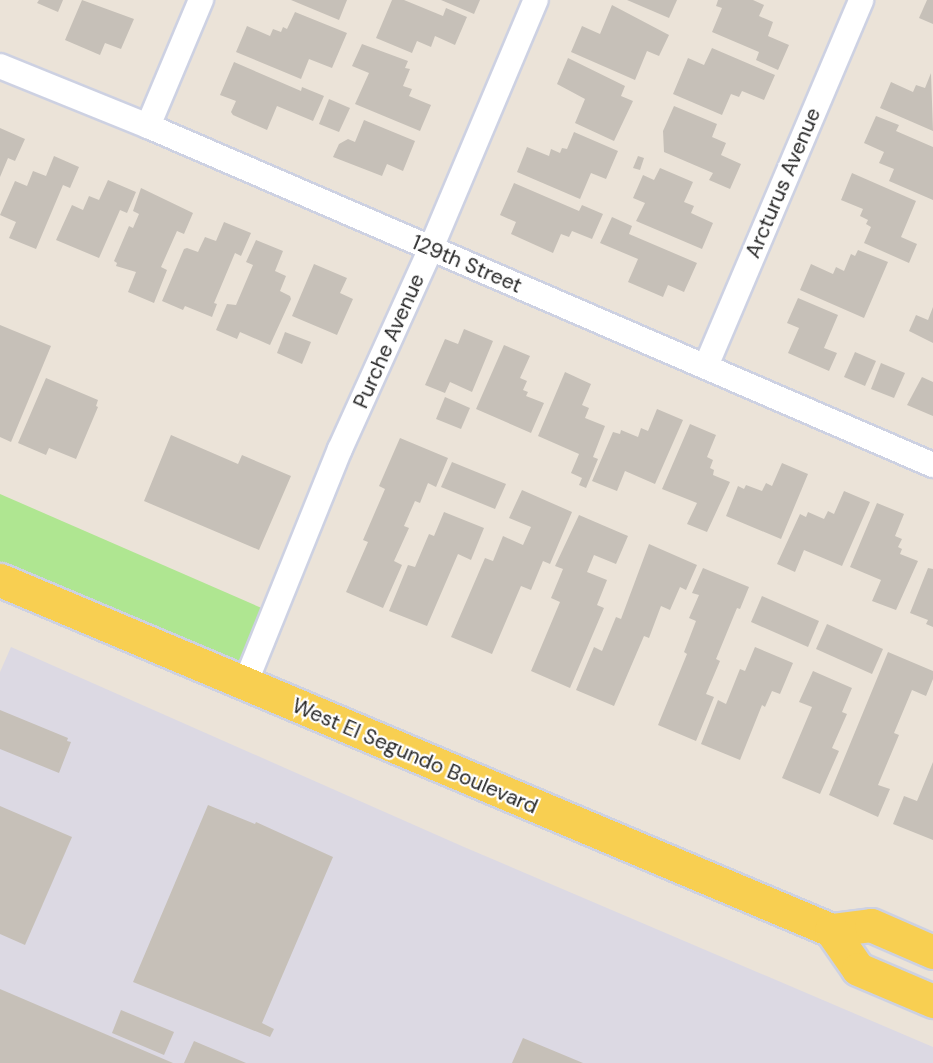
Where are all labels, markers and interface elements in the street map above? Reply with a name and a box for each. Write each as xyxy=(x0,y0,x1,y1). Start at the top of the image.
street label: Arcturus Avenue xyxy=(740,104,826,262)
street label: 129th Street xyxy=(408,230,526,298)
street label: Purche Avenue xyxy=(348,270,430,412)
street label: West El Segundo Boulevard xyxy=(289,693,541,819)

